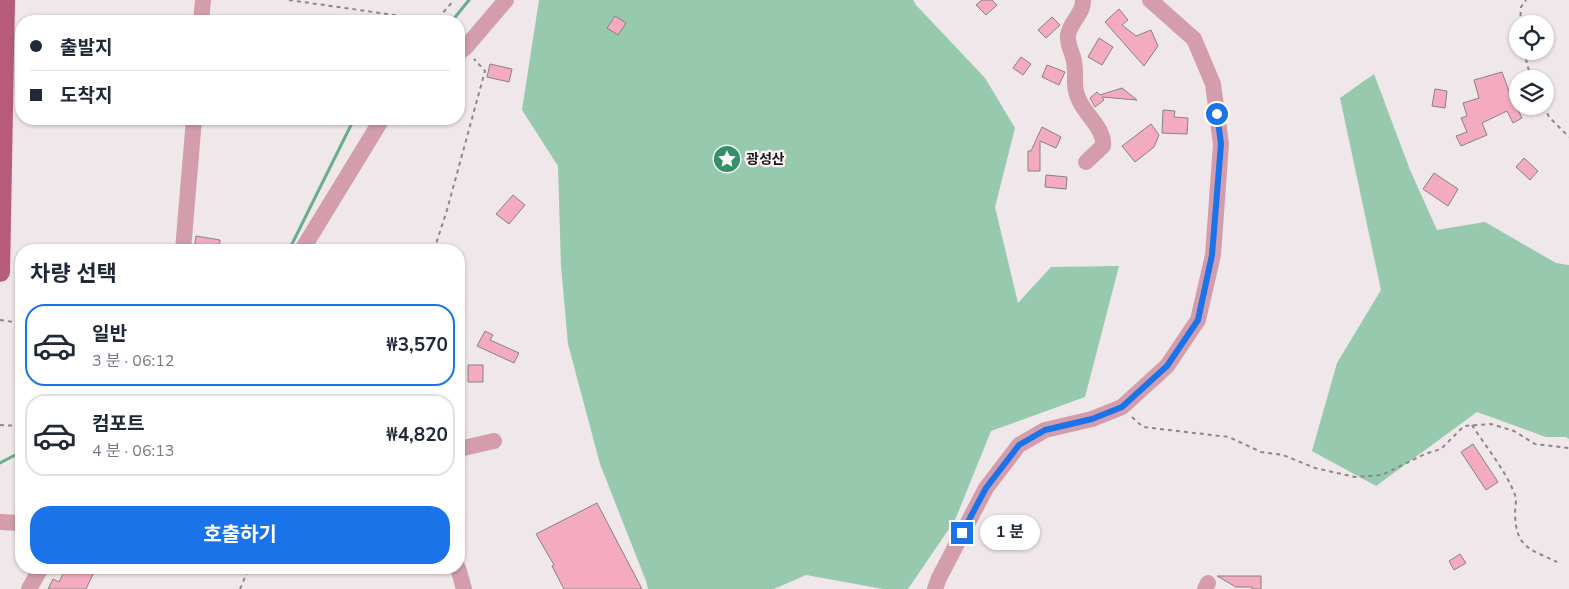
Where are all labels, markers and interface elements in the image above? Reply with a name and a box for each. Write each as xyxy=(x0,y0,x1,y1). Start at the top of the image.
map controls xyxy=(1509,15,1554,115)
button: locate xyxy=(1509,15,1554,60)
text: 출발지 xyxy=(60,35,112,61)
button: layers xyxy=(1509,70,1554,115)
text: 도착지 xyxy=(60,83,112,109)
route start xyxy=(1206,103,1228,125)
place icon: 광성산 xyxy=(712,144,742,174)
place label: 광성산 xyxy=(746,150,785,169)
text: 차량 선택 xyxy=(30,259,117,289)
text: 일반 xyxy=(92,321,127,347)
icon: car xyxy=(32,323,77,368)
text: ₩3,570 xyxy=(386,332,448,358)
text: 3 분 · 06:12 xyxy=(92,350,174,372)
text: 컴포트 xyxy=(92,411,144,437)
icon: car xyxy=(32,413,77,458)
text: ₩4,820 xyxy=(386,422,448,448)
text: 4 분 · 06:13 xyxy=(92,440,174,462)
button: 호출하기 xyxy=(30,506,450,564)
callout: 1 분 xyxy=(980,516,1040,550)
text: 1 분 xyxy=(996,521,1024,543)
route end xyxy=(951,522,973,544)

